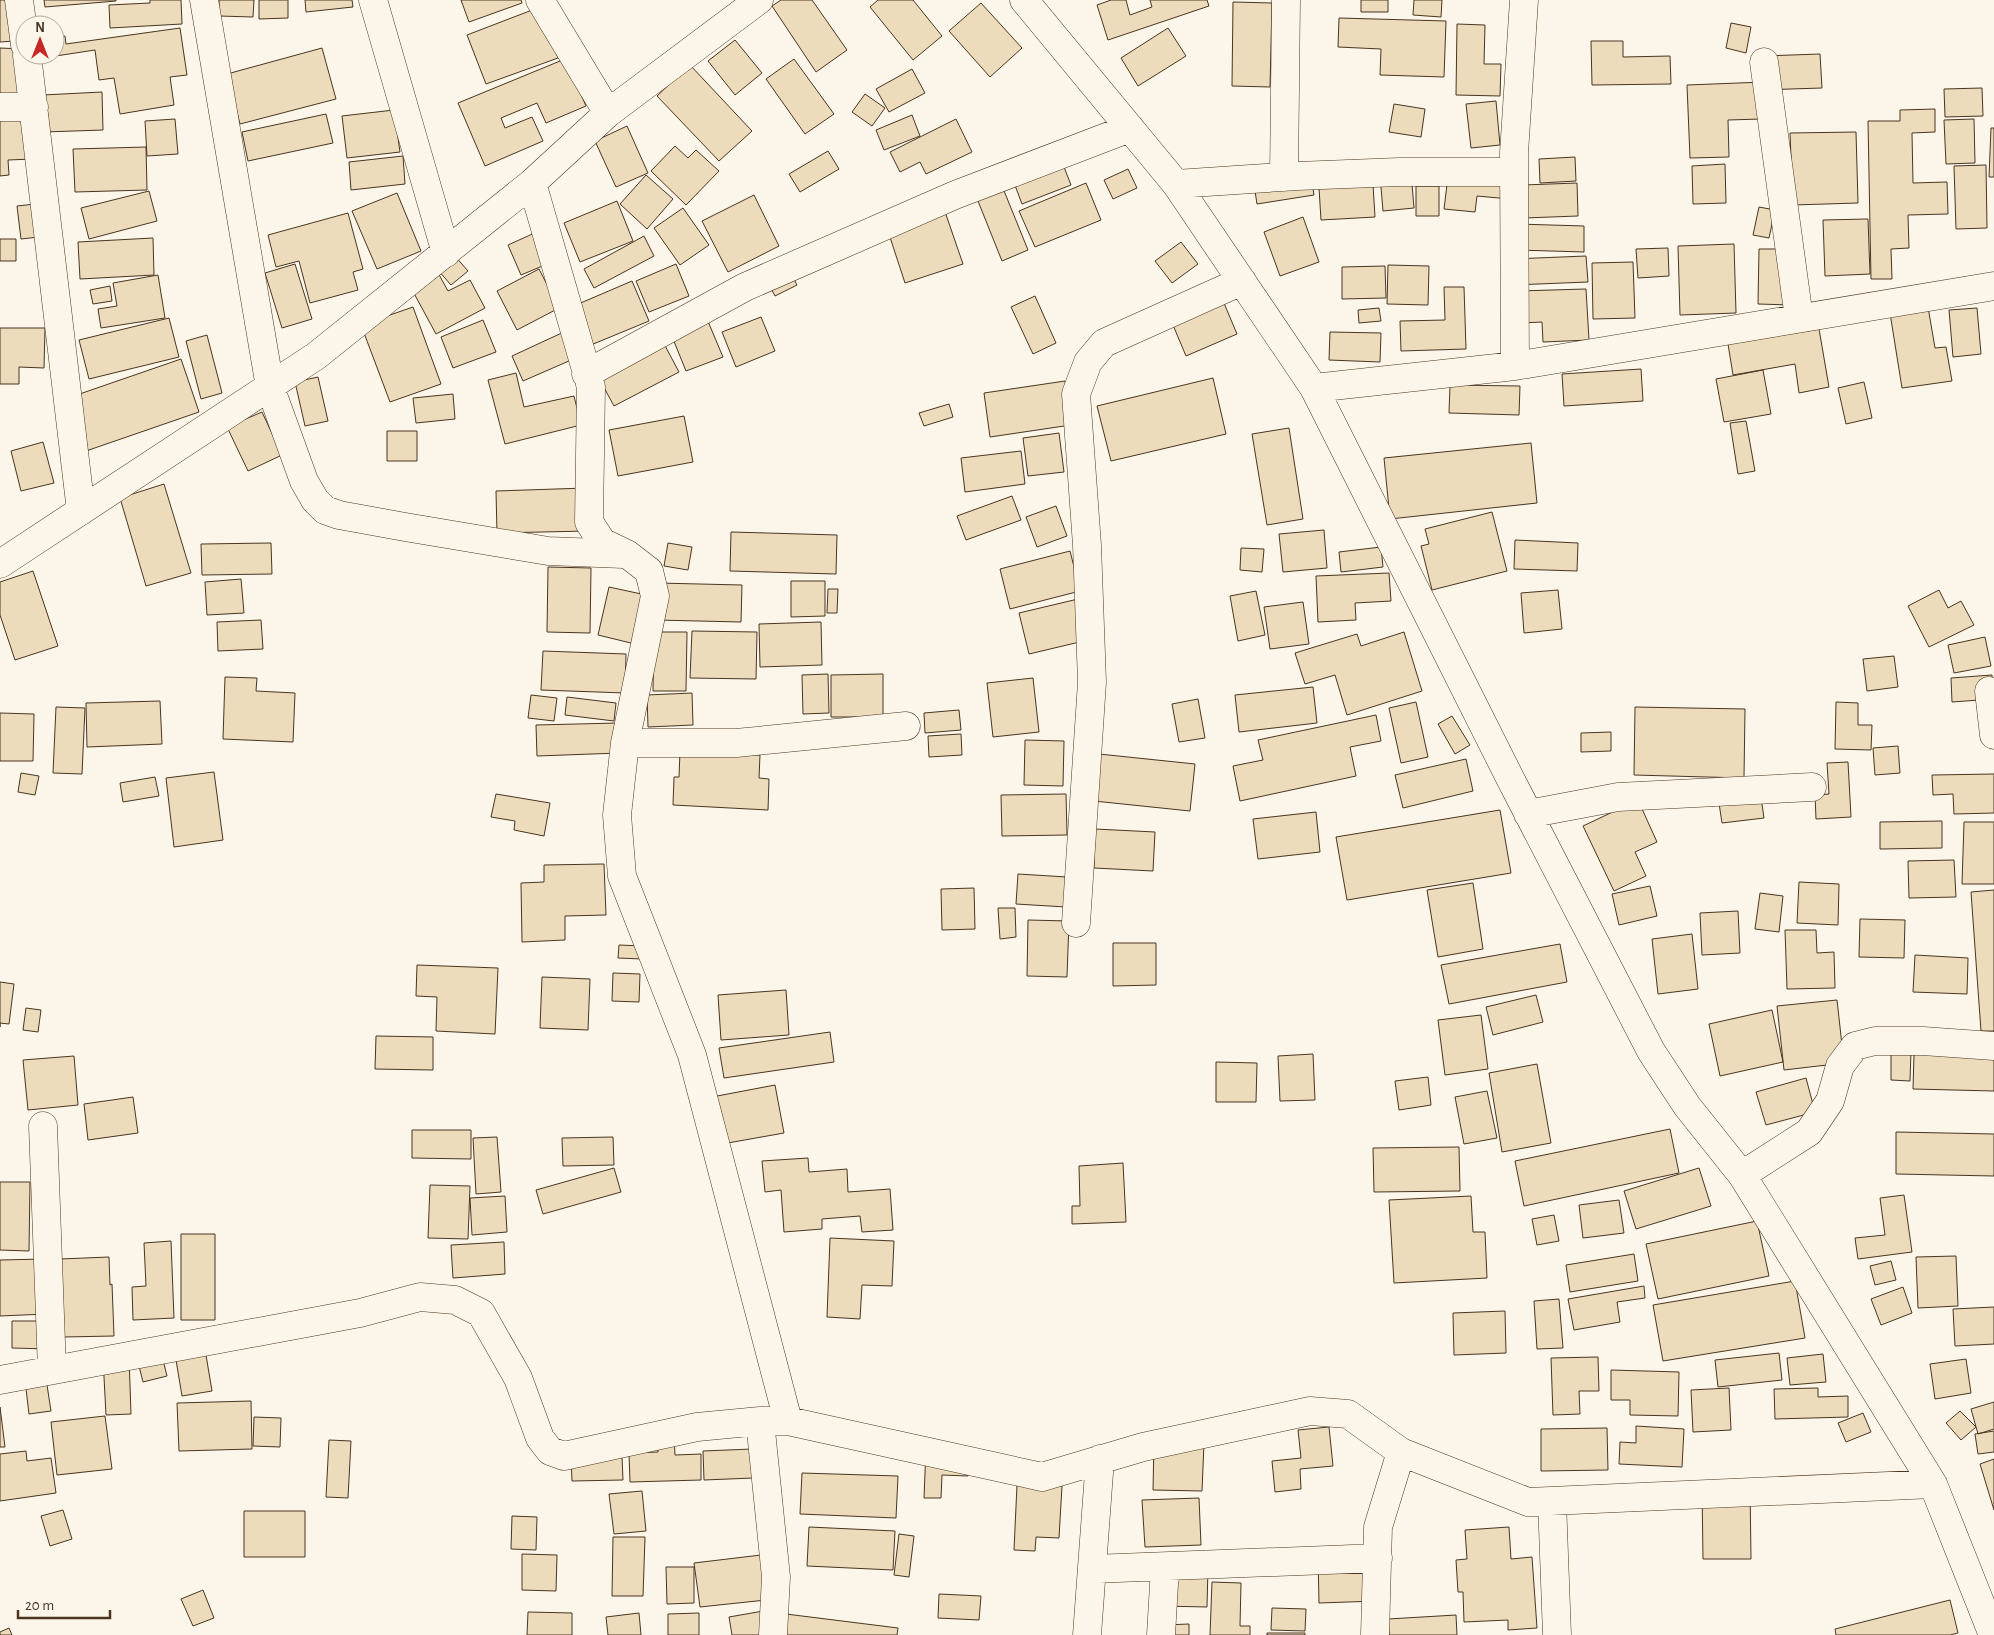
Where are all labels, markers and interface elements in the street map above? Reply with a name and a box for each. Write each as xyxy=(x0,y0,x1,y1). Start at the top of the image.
north arrow xyxy=(15,15,65,65)
text: N xyxy=(35,21,45,35)
scale bar xyxy=(18,1588,110,1620)
text: 20 m xyxy=(25,1598,54,1613)

